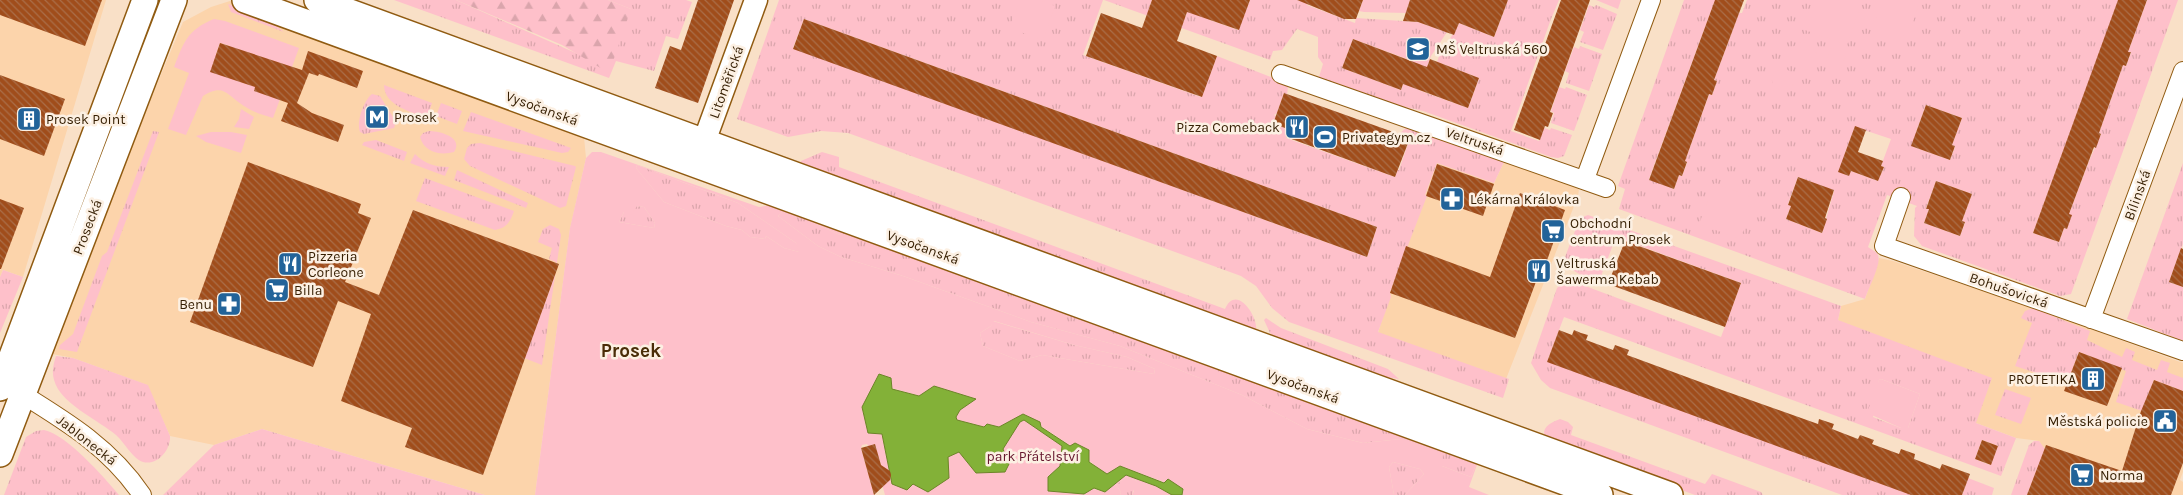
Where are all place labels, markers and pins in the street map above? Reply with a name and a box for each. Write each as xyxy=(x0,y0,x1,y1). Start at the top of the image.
school or university icon: MŠ Veltruská 560 xyxy=(1405,36,1431,62)
place label: MŠ Veltruská 560 xyxy=(1436,41,1548,58)
metro station icon: Prosek xyxy=(364,104,390,130)
building icon: Prosek Point xyxy=(16,106,42,132)
place label: Prosek xyxy=(394,109,437,126)
place label: Prosek Point xyxy=(46,111,126,128)
restaurant icon: Pizza Comeback xyxy=(1284,114,1310,140)
place label: Pizza Comeback xyxy=(1176,119,1280,136)
sports icon: Privategym.cz xyxy=(1312,124,1338,150)
place label: Privategym.cz xyxy=(1342,129,1430,146)
pharmacy icon: Lékárna Královka xyxy=(1439,186,1465,212)
place label: Lékárna Královka xyxy=(1470,191,1579,208)
place label: Obchodní centrum Prosek xyxy=(1570,215,1671,248)
supermarket icon: Obchodní centrum Prosek xyxy=(1540,218,1566,244)
place label: Pizzeria Corleone xyxy=(308,248,364,281)
restaurant icon: Pizzeria Corleone xyxy=(277,251,303,277)
place label: Veltruská Šawerma Kebab xyxy=(1556,255,1659,288)
restaurant icon: Veltruská Šawerma Kebab xyxy=(1526,258,1552,284)
supermarket icon: Billa xyxy=(264,277,290,303)
place label: Billa xyxy=(294,282,322,299)
pharmacy icon: Benu xyxy=(216,291,242,317)
place label: Benu xyxy=(179,296,212,313)
building icon: PROTETIKA xyxy=(2080,366,2106,392)
place label: PROTETIKA xyxy=(2008,371,2076,388)
public building icon: Městská policie xyxy=(2152,408,2178,434)
place label: Městská policie xyxy=(2048,413,2148,430)
supermarket icon: Norma xyxy=(2069,462,2095,488)
place label: Norma xyxy=(2100,467,2143,484)

